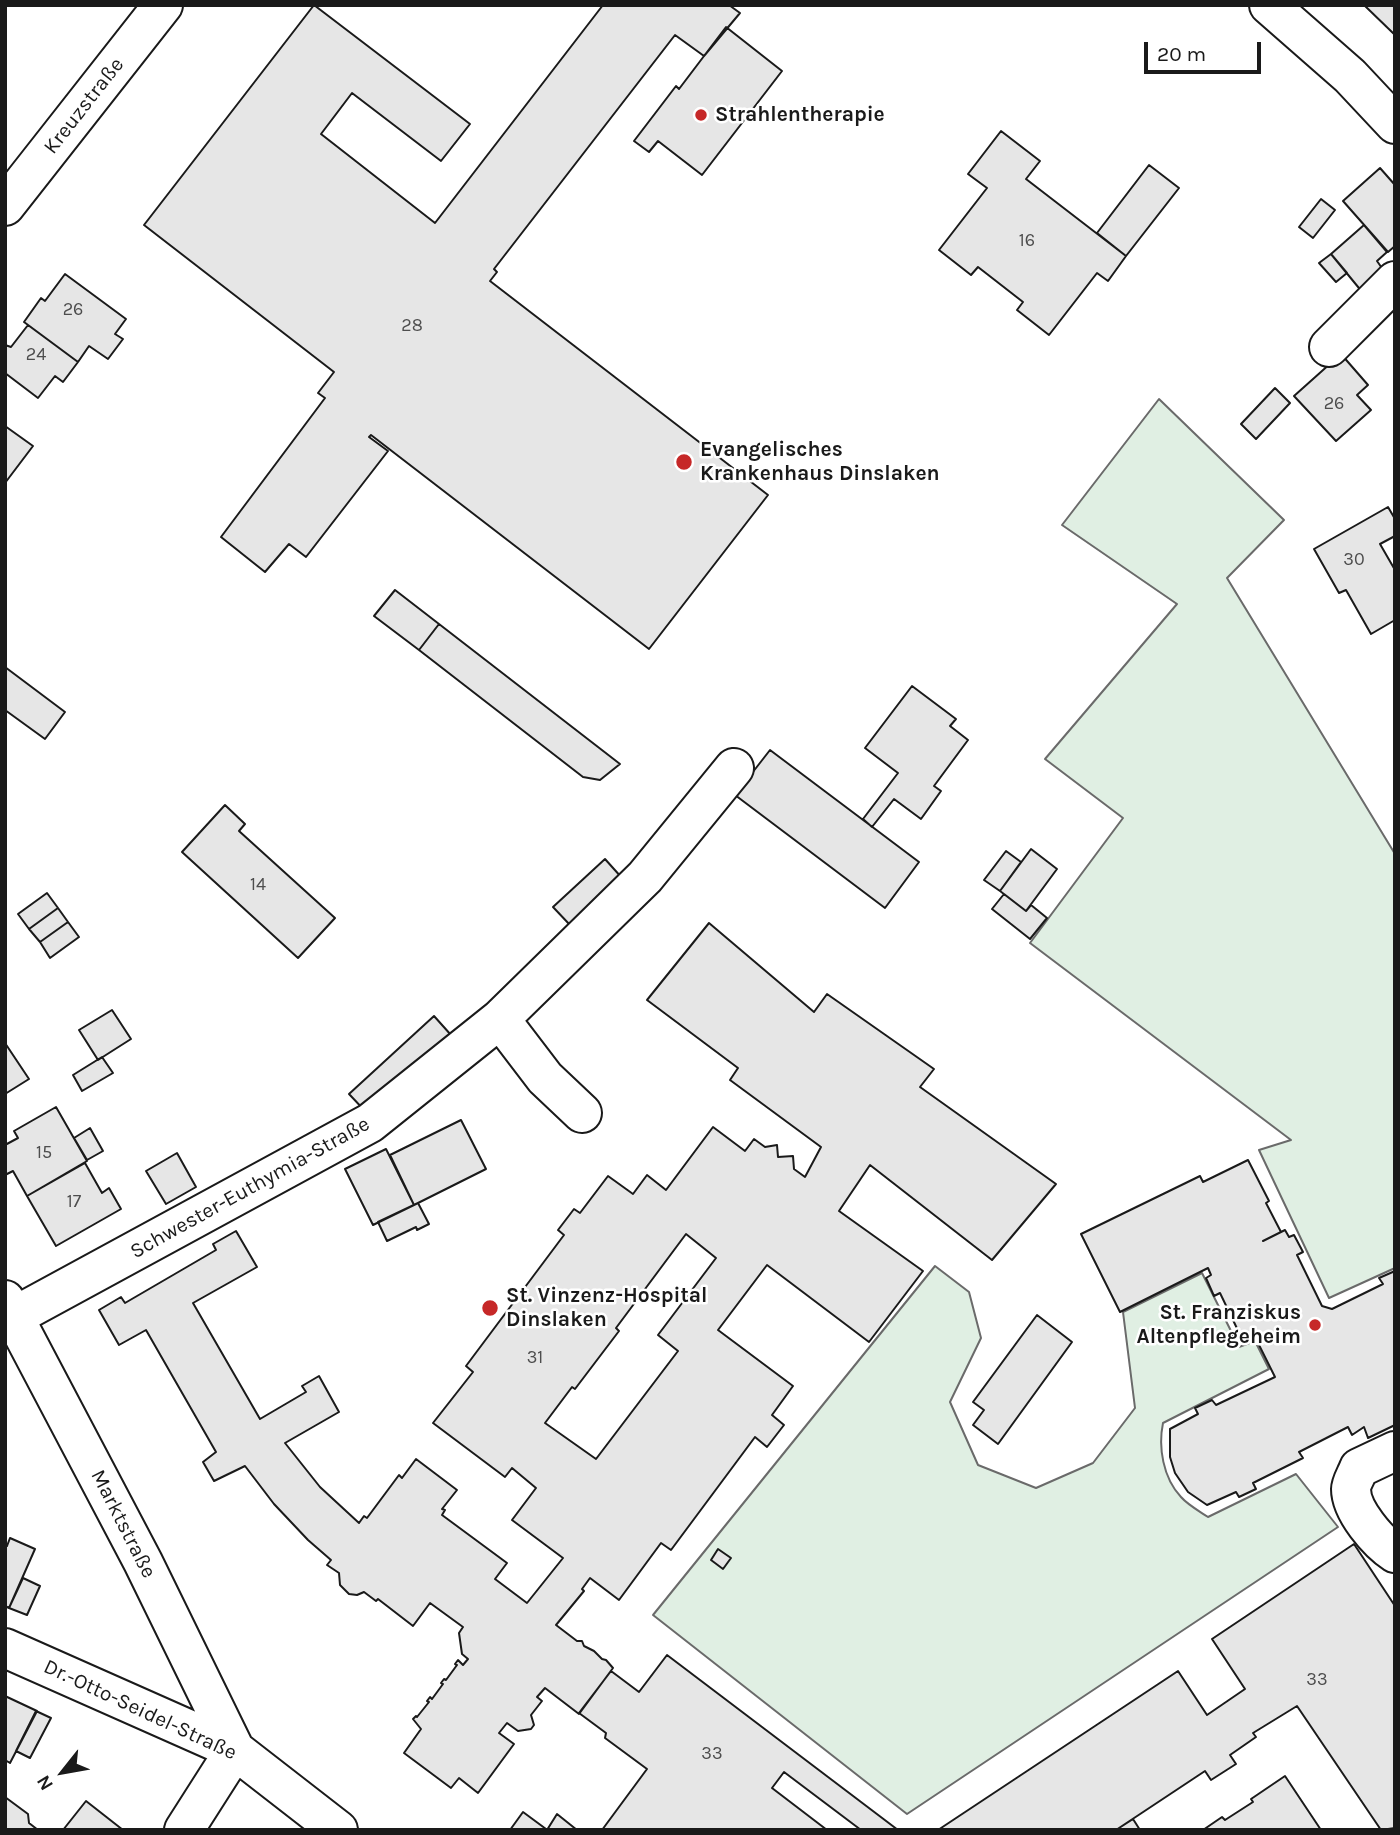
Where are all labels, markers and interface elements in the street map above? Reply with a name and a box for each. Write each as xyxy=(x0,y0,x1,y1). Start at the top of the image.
scale bar xyxy=(1148,28,1265,72)
text: 20 m xyxy=(1157,42,1206,66)
street label: Kreuzstraße xyxy=(38,53,130,159)
place label: Strahlentherapie xyxy=(715,102,885,128)
marker: Strahlentherapie xyxy=(693,107,709,123)
house number: 16 xyxy=(1019,230,1035,252)
house number: 26 xyxy=(63,299,83,321)
house number: 28 xyxy=(401,315,423,337)
house number: 24 xyxy=(26,344,46,366)
house number: 26 xyxy=(1324,393,1344,415)
place label: Evangelisches Krankenhaus Dinslaken xyxy=(700,437,940,487)
marker: Evangelisches Krankenhaus Dinslaken xyxy=(674,452,694,472)
house number: 30 xyxy=(1343,549,1365,571)
house number: 14 xyxy=(250,874,266,896)
street label: Schwester-Euthymia-Straße xyxy=(126,1112,374,1264)
house number: 15 xyxy=(36,1142,52,1164)
house number: 17 xyxy=(67,1191,81,1213)
place label: St. Vinzenz-Hospital Dinslaken xyxy=(506,1283,707,1333)
marker: St. Vinzenz-Hospital Dinslaken xyxy=(480,1298,500,1318)
place label: St. Franziskus Altenpflegeheim xyxy=(1137,1300,1301,1350)
marker: St. Franziskus Altenpflegeheim xyxy=(1307,1317,1323,1333)
house number: 31 xyxy=(527,1347,543,1369)
street label: Marktstraße xyxy=(85,1466,161,1582)
street label: Dr.-Otto-Seidel-Straße xyxy=(39,1654,241,1766)
house number: 33 xyxy=(1306,1669,1328,1691)
north arrow xyxy=(28,1737,98,1807)
house number: 33 xyxy=(701,1743,723,1765)
text: N xyxy=(32,1771,58,1794)

